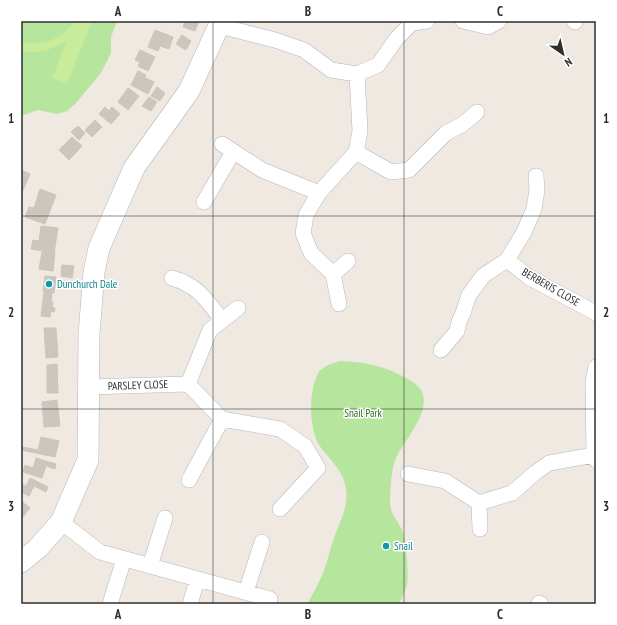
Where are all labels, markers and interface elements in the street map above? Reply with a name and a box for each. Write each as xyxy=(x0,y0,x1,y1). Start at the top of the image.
text: A xyxy=(114,3,122,20)
text: B xyxy=(305,3,311,20)
text: C xyxy=(497,3,503,20)
north arrow xyxy=(543,34,583,74)
text: N xyxy=(562,55,575,70)
text: 1 xyxy=(8,110,14,127)
text: 1 xyxy=(603,110,609,127)
street label: BERBERIS CLOSE xyxy=(520,265,583,309)
place label: Dunchurch Dale xyxy=(57,277,118,291)
marker: Dunchurch Dale xyxy=(44,279,54,289)
text: 2 xyxy=(8,304,14,321)
text: 2 xyxy=(603,304,609,321)
street label: PARSLEY CLOSE xyxy=(108,377,169,393)
park label: Snail Park xyxy=(344,406,383,420)
text: 3 xyxy=(8,498,14,515)
text: 3 xyxy=(603,498,609,515)
place label: Snail xyxy=(394,539,413,553)
marker: Snail xyxy=(381,541,391,551)
text: A xyxy=(114,606,122,623)
text: B xyxy=(305,606,311,623)
text: C xyxy=(497,606,503,623)

